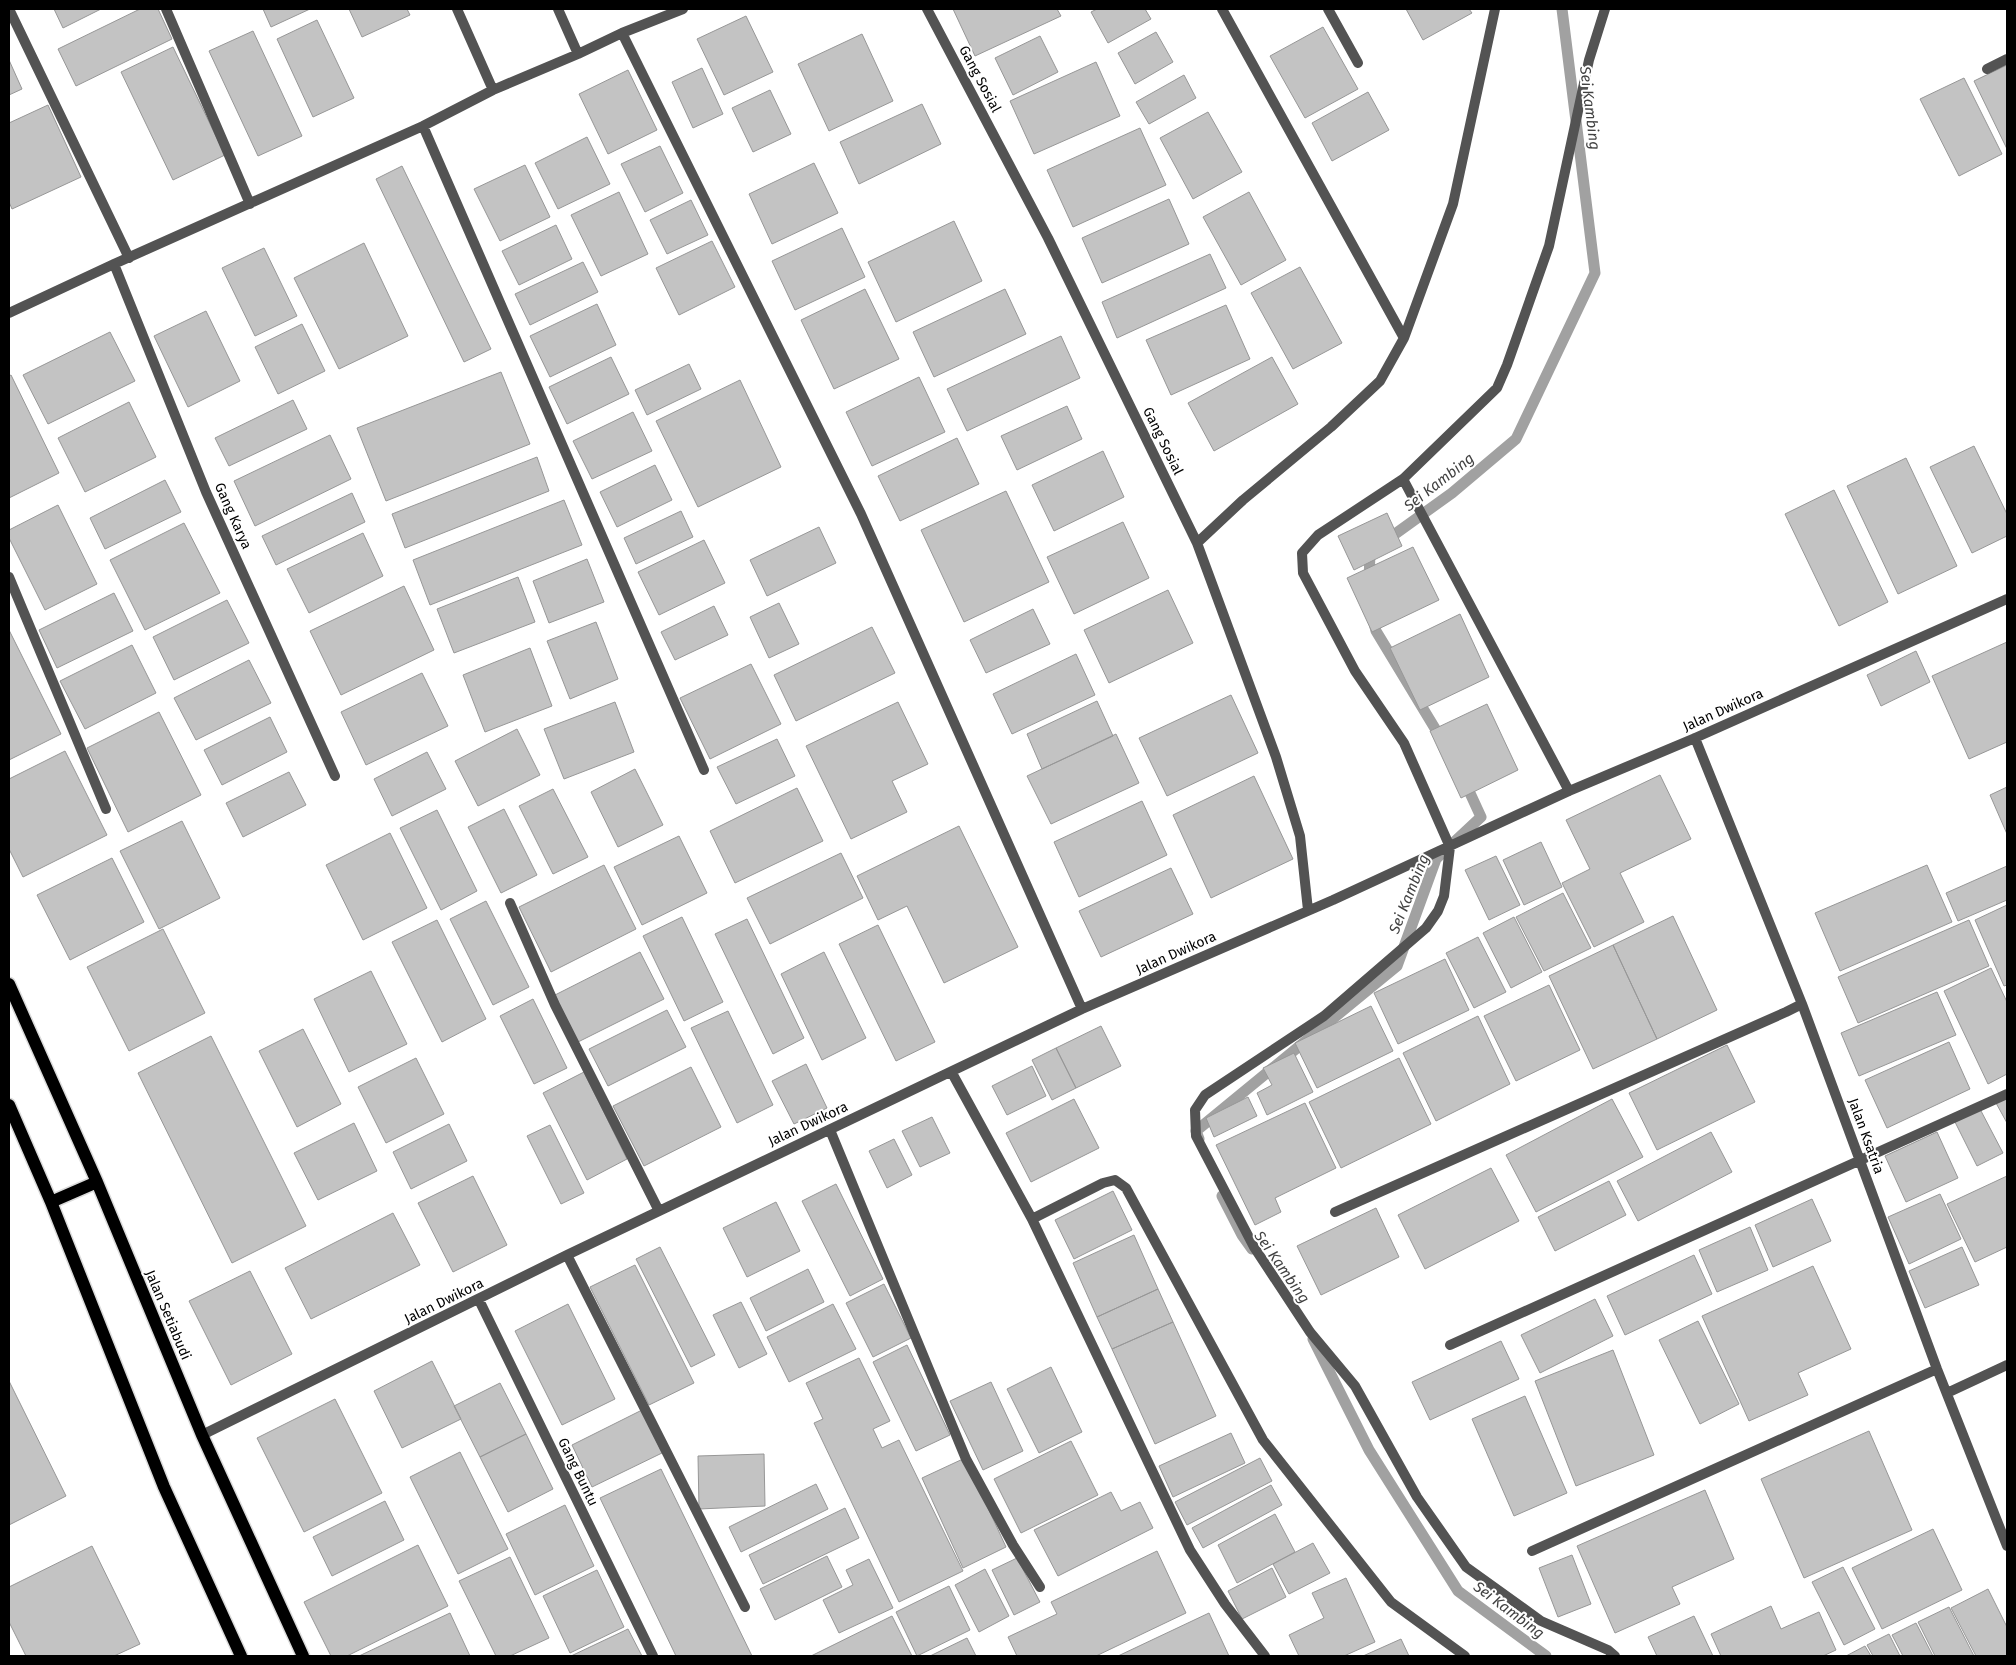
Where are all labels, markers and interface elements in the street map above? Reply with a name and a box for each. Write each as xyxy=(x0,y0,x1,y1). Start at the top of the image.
street label: Gang Sosial xyxy=(955,43,1005,115)
water label: Sei Kambing xyxy=(1576,64,1604,151)
street label: Gang Sosial xyxy=(1139,404,1187,478)
water label: Sei Kambing xyxy=(1400,449,1478,516)
street label: Gang Karya xyxy=(211,480,255,552)
street label: Jalan Dwikora xyxy=(1680,685,1766,735)
water label: Sei Kambing xyxy=(1385,852,1433,937)
street label: Jalan Dwikora xyxy=(1133,928,1219,978)
street label: Jalan Ksatria xyxy=(1844,1096,1888,1176)
street label: Jalan Dwikora xyxy=(765,1098,851,1150)
water label: Sei Kambing xyxy=(1250,1227,1313,1307)
street label: Jalan Setiabudi xyxy=(141,1268,195,1362)
street label: Jalan Dwikora xyxy=(402,1274,486,1328)
street label: Gang Buntu xyxy=(554,1435,602,1509)
water label: Sei Kambing xyxy=(1469,1577,1548,1642)

